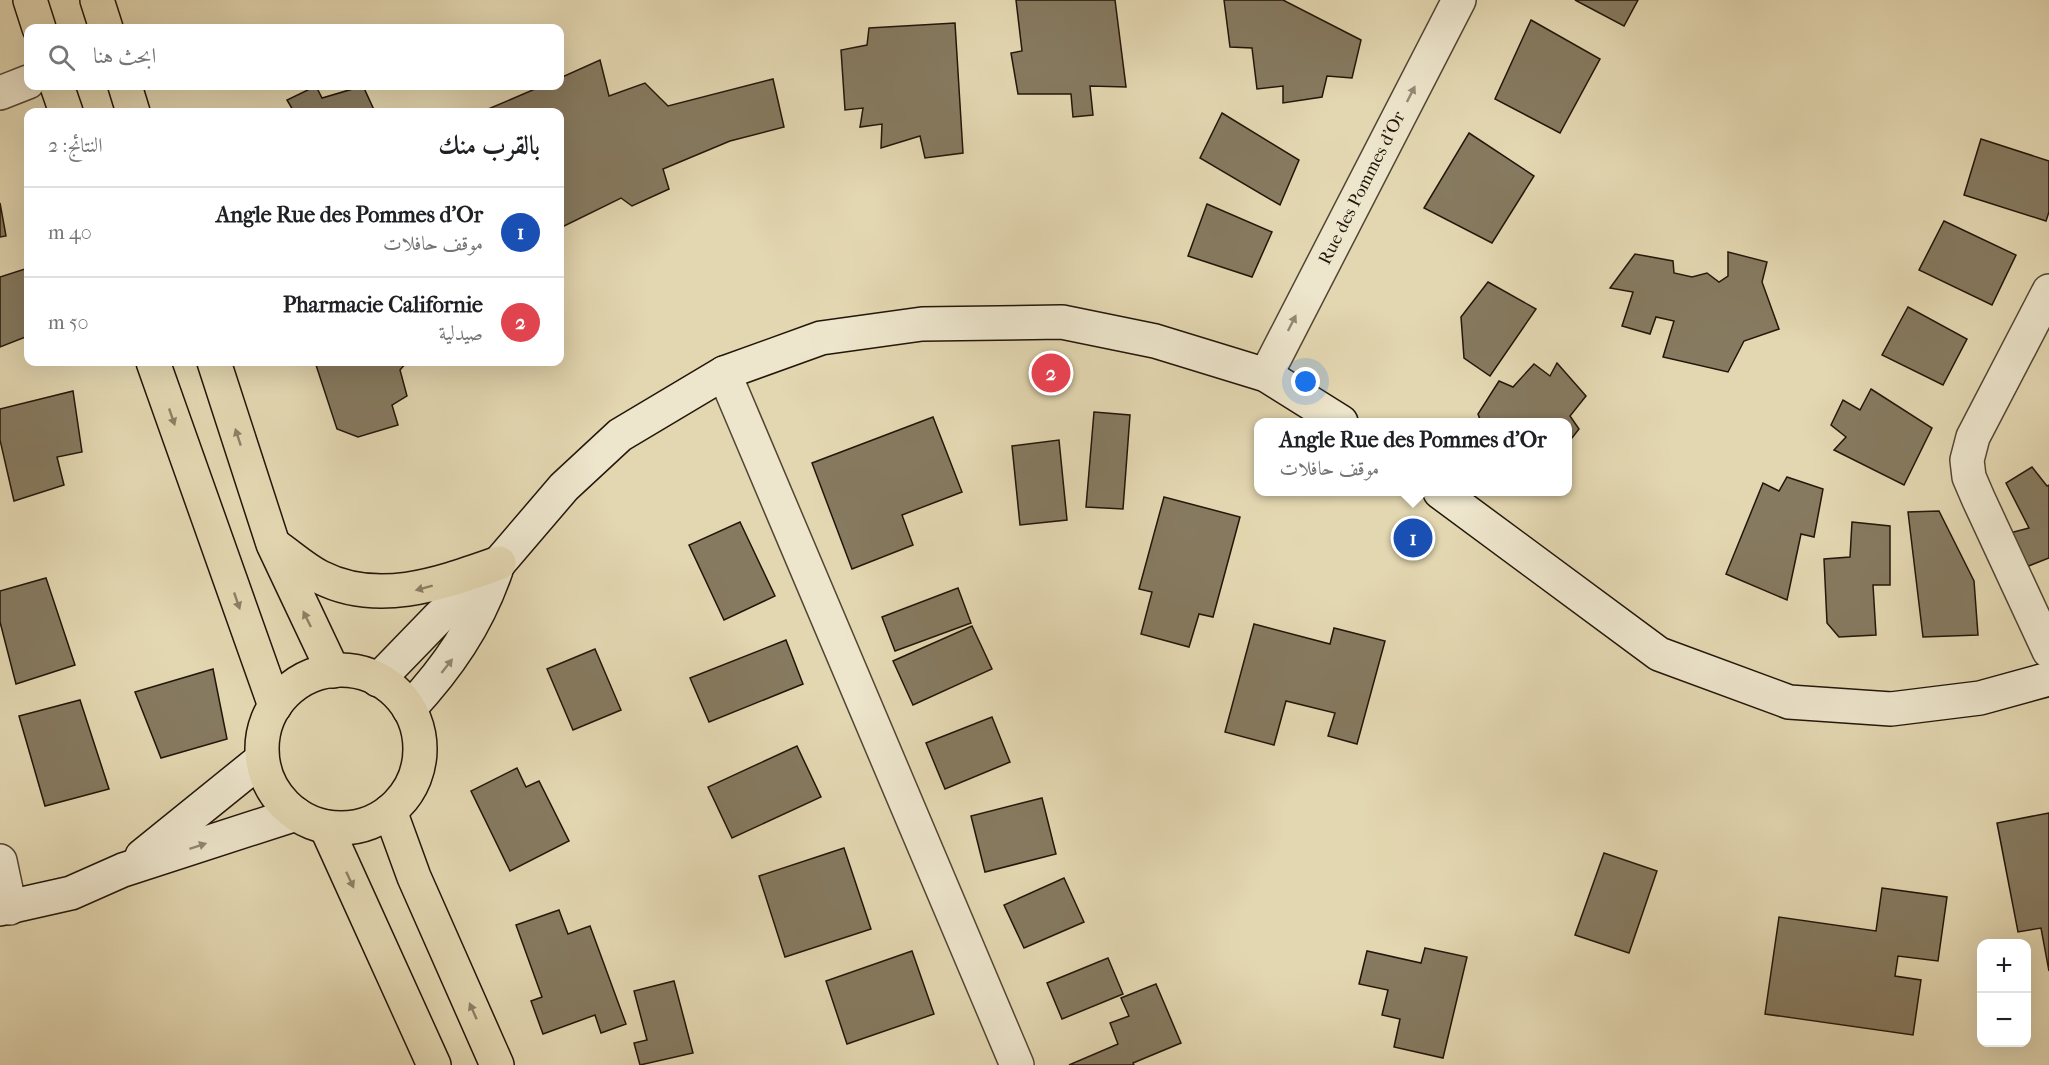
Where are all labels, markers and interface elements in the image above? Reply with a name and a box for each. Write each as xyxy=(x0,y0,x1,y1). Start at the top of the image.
search box xyxy=(24,24,564,90)
icon: search xyxy=(45,41,78,74)
text: ابحث هنا xyxy=(93,43,156,69)
one-way arrow xyxy=(1406,86,1416,103)
street label: Rue des Pommes d'Or xyxy=(1314,108,1410,268)
text: بالقرب منك xyxy=(438,130,540,161)
text: النتائج: 2 xyxy=(48,134,103,157)
text: Angle Rue des Pommes d'Or xyxy=(216,202,483,228)
text: 40 m xyxy=(48,221,92,244)
text: 1 xyxy=(517,221,524,244)
text: موقف حافلات xyxy=(383,232,483,255)
text: Pharmacie Californie xyxy=(283,292,483,318)
text: 50 m xyxy=(48,311,89,334)
text: 2 xyxy=(515,311,526,334)
one-way arrow xyxy=(1288,315,1297,332)
text: صيدلية xyxy=(439,322,483,345)
pin: 2 xyxy=(1032,350,1070,395)
your location xyxy=(1291,367,1320,396)
one-way arrow xyxy=(168,408,178,426)
popup xyxy=(1254,418,1572,496)
text: Angle Rue des Pommes d'Or xyxy=(1279,427,1547,453)
one-way arrow xyxy=(233,428,242,446)
text: موقف حافلات xyxy=(1279,457,1379,480)
pin: 1 xyxy=(1394,516,1432,560)
one-way arrow xyxy=(414,583,433,593)
one-way arrow xyxy=(232,592,242,610)
one-way arrow xyxy=(302,610,311,627)
one-way arrow xyxy=(441,658,453,673)
one-way arrow xyxy=(189,841,207,850)
one-way arrow xyxy=(346,871,355,888)
map controls xyxy=(1977,939,2031,1047)
button: + xyxy=(1977,939,2031,993)
button: − xyxy=(1977,993,2031,1047)
one-way arrow xyxy=(468,1002,478,1020)

